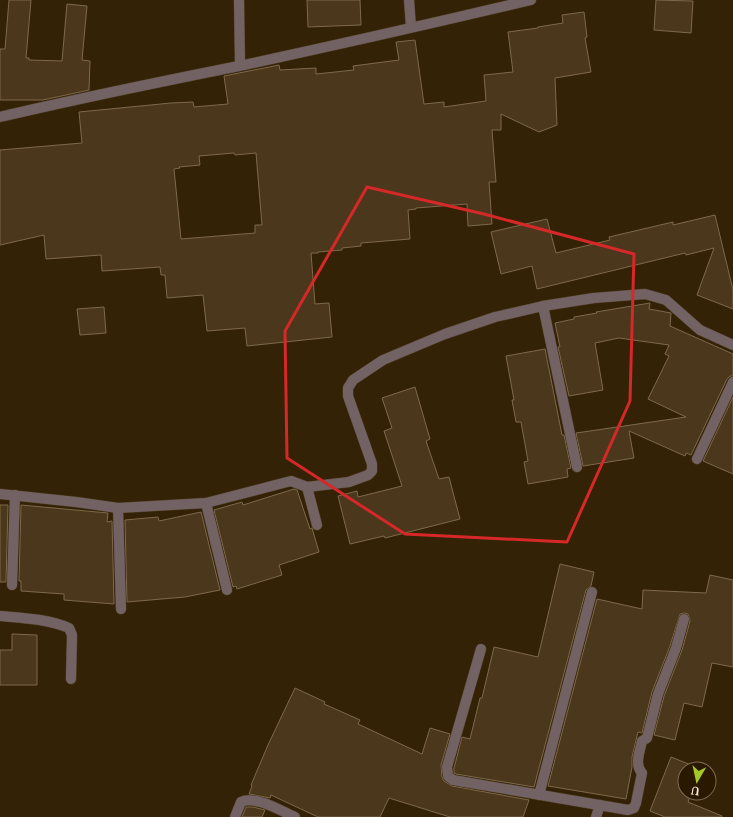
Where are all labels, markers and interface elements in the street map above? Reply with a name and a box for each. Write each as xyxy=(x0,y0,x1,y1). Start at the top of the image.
north arrow xyxy=(677,761,717,801)
text: U xyxy=(689,783,701,798)

